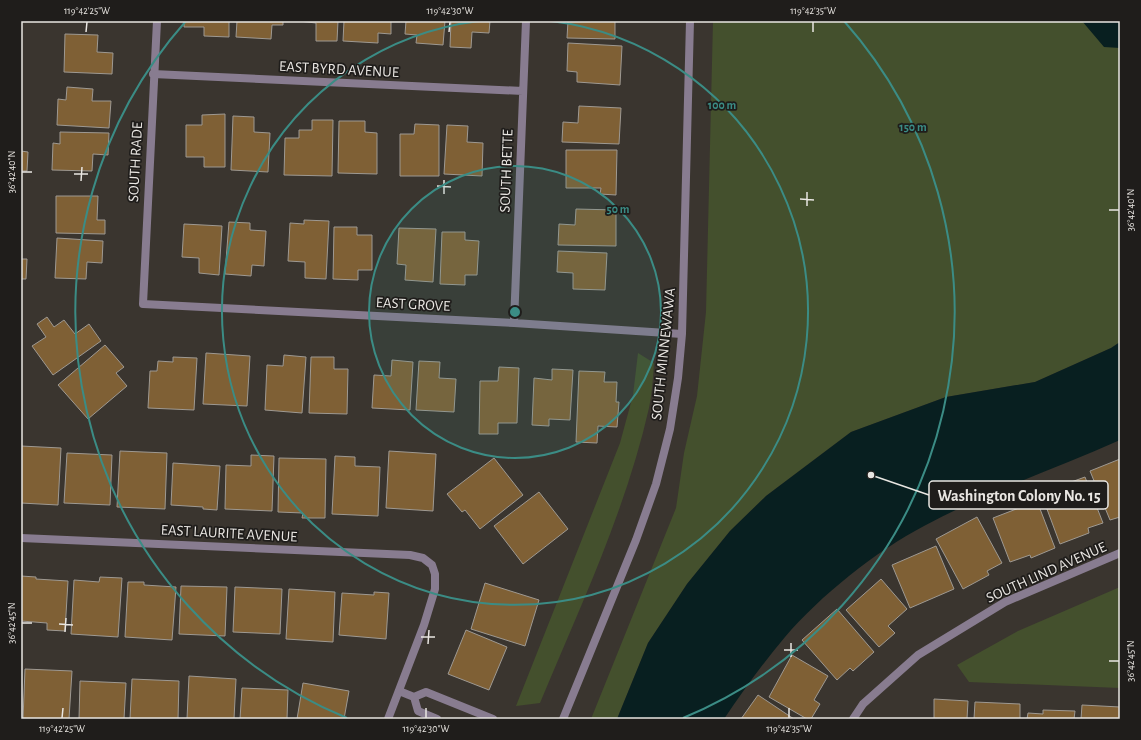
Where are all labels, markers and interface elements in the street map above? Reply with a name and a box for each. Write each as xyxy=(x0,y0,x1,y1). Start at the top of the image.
text: 119°42'25"W xyxy=(64,6,110,16)
text: 119°42'30"W xyxy=(427,6,473,16)
text: 119°42'35"W xyxy=(790,6,836,16)
street label: EAST BYRD AVENUE xyxy=(279,59,399,80)
text: 100 m xyxy=(708,99,736,111)
text: 150 m xyxy=(899,121,927,133)
street label: SOUTH RADE xyxy=(126,122,145,202)
street label: SOUTH BETTE xyxy=(498,129,515,213)
text: 36°42'40"N xyxy=(7,151,17,193)
text: 36°42'40"N xyxy=(1126,189,1136,231)
text: 50 m xyxy=(607,203,630,215)
street label: SOUTH MINNEWAWA xyxy=(649,287,678,421)
street label: EAST GROVE xyxy=(375,295,451,314)
centre of rings xyxy=(508,305,522,319)
callout: Washington Colony No. 15 xyxy=(929,481,1108,509)
text: Washington Colony No. 15 xyxy=(937,488,1101,505)
street label: EAST LAURITE AVENUE xyxy=(160,522,298,545)
street label: SOUTH LIND AVENUE xyxy=(984,539,1108,606)
text: 36°42'45"N xyxy=(7,602,17,644)
text: 36°42'45"N xyxy=(1126,640,1136,682)
text: 119°42'25"W xyxy=(39,724,85,734)
text: 119°42'30"W xyxy=(403,724,449,734)
text: 119°42'35"W xyxy=(766,724,812,734)

